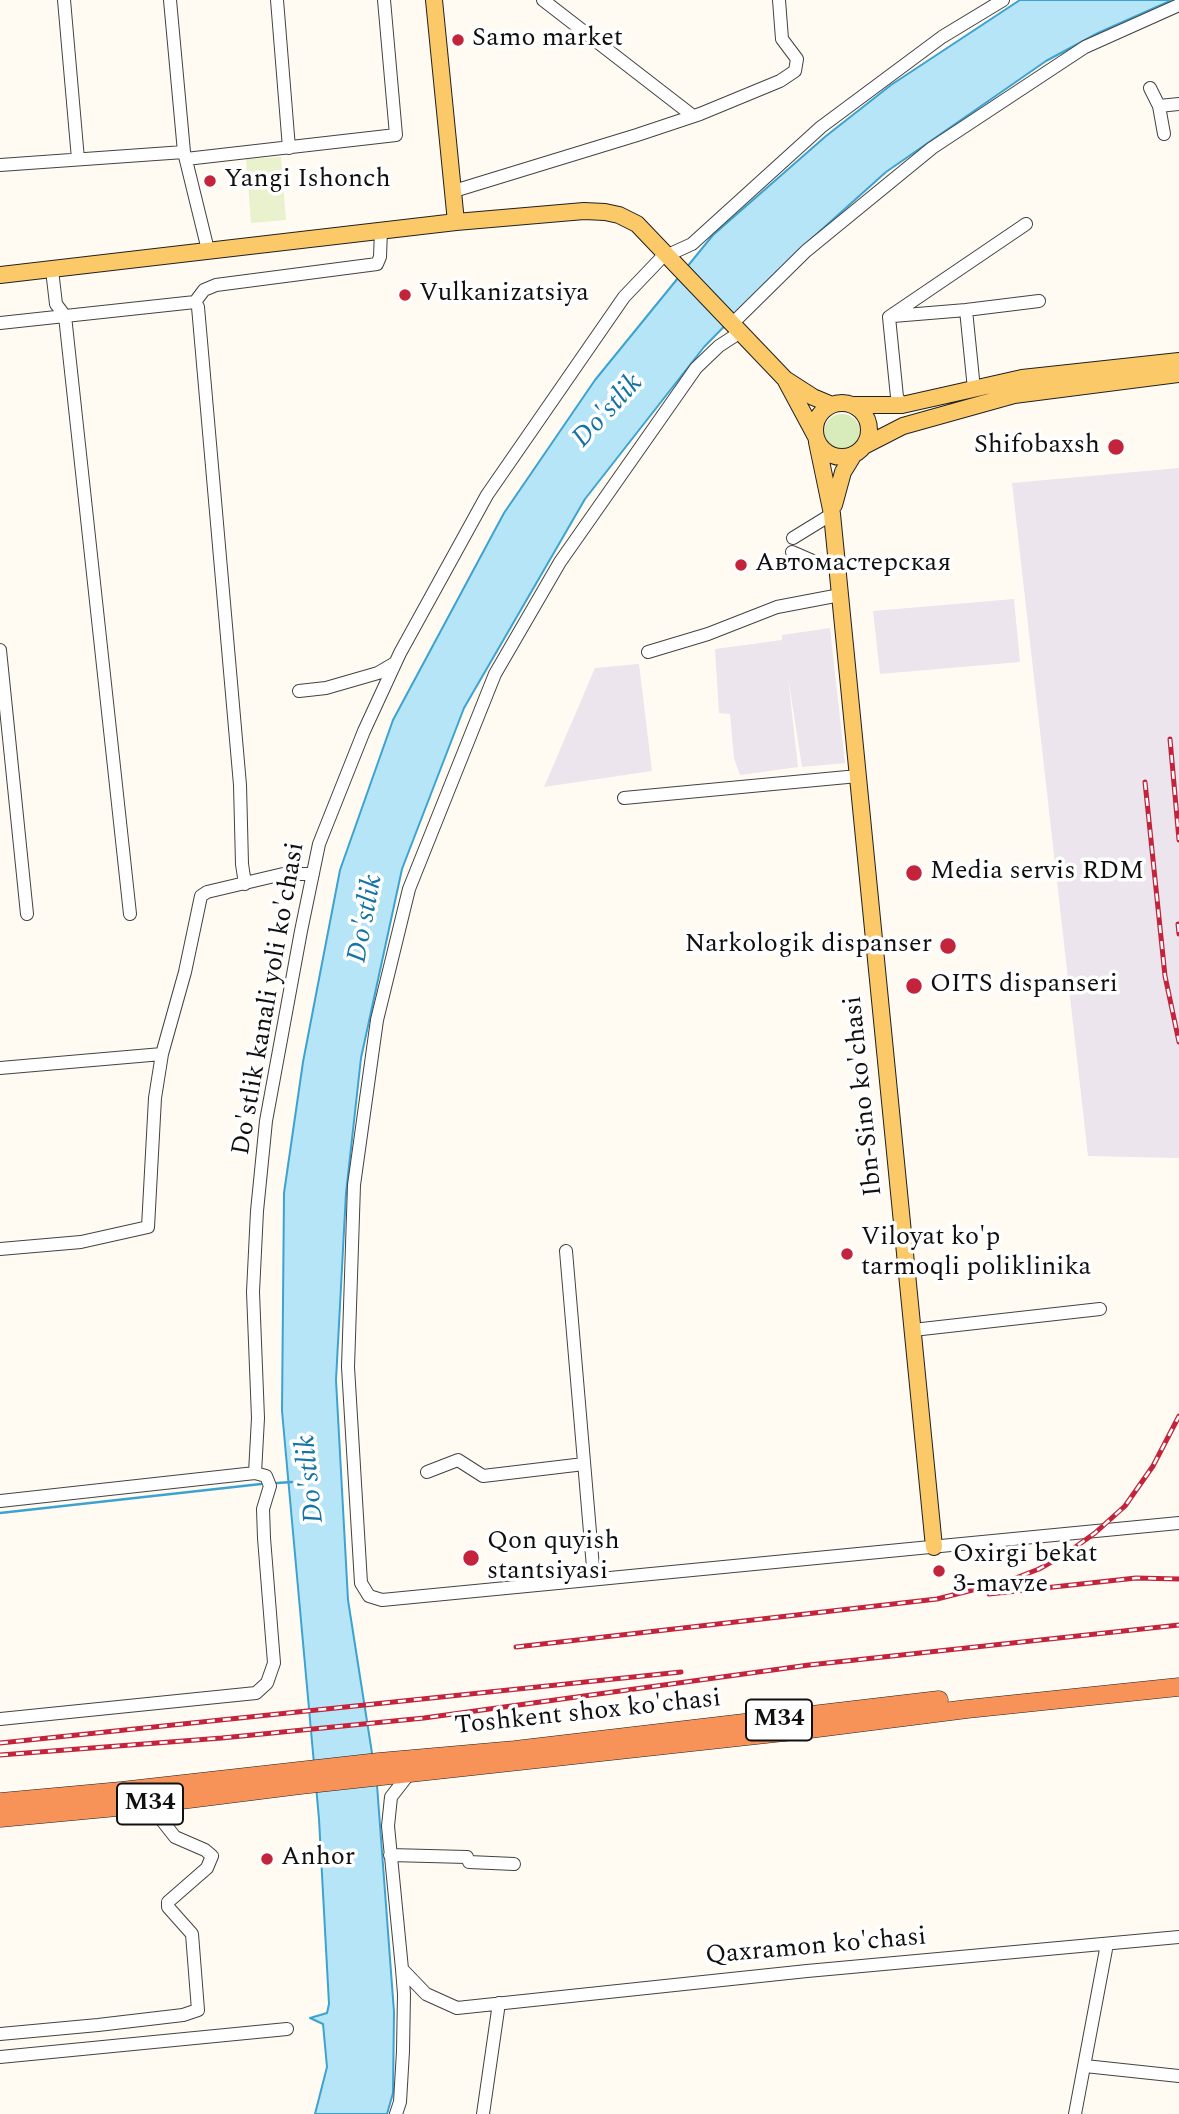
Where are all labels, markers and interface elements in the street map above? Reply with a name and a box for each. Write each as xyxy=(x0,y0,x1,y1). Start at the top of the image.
place label: Samo market xyxy=(472,24,623,56)
marker: Samo market xyxy=(450,32,466,48)
place label: Yangi Ishonch xyxy=(224,165,391,197)
marker: Yangi Ishonch xyxy=(202,173,218,189)
place label: Vulkanizatsiya xyxy=(419,279,589,311)
marker: Vulkanizatsiya xyxy=(397,287,413,303)
water label: Do'stlik xyxy=(566,368,652,456)
place label: Shifobaxsh xyxy=(974,431,1100,463)
marker: Shifobaxsh xyxy=(1106,437,1126,457)
place label: Автомастерская xyxy=(755,549,951,581)
marker: Автомастерская xyxy=(733,557,749,573)
street label: Do'stlik kanali yoli ko'chasi xyxy=(227,840,313,1158)
place label: Media servis RDM xyxy=(930,857,1144,889)
marker: Media servis RDM xyxy=(904,863,924,883)
water label: Do'stlik xyxy=(342,872,392,966)
place label: Narkologik dispanser xyxy=(685,930,932,962)
marker: Narkologik dispanser xyxy=(938,936,958,956)
place label: OITS dispanseri xyxy=(930,970,1118,1002)
marker: OITS dispanseri xyxy=(904,976,924,996)
street label: Ibn-Sino ko'chasi xyxy=(839,994,891,1198)
place label: Viloyat ko'p tarmoqli poliklinika xyxy=(861,1223,1091,1284)
marker: Viloyat ko'p tarmoqli poliklinika xyxy=(839,1246,855,1262)
water label: Do'stlik xyxy=(291,1433,333,1525)
place label: Qon quyish stantsiyasi xyxy=(487,1527,620,1588)
place label: Oxirgi bekat 3-mavze xyxy=(953,1540,1097,1602)
marker: Qon quyish stantsiyasi xyxy=(461,1548,481,1568)
marker: Oxirgi bekat 3-mavze xyxy=(931,1563,947,1579)
street label: Toshkent shox ko'chasi xyxy=(453,1684,723,1744)
road number: M34 xyxy=(746,1700,812,1740)
road number: M34 xyxy=(117,1784,183,1825)
place label: Anhor xyxy=(281,1843,355,1875)
marker: Anhor xyxy=(259,1851,275,1867)
street label: Qaxramon ko'chasi xyxy=(704,1923,928,1973)

